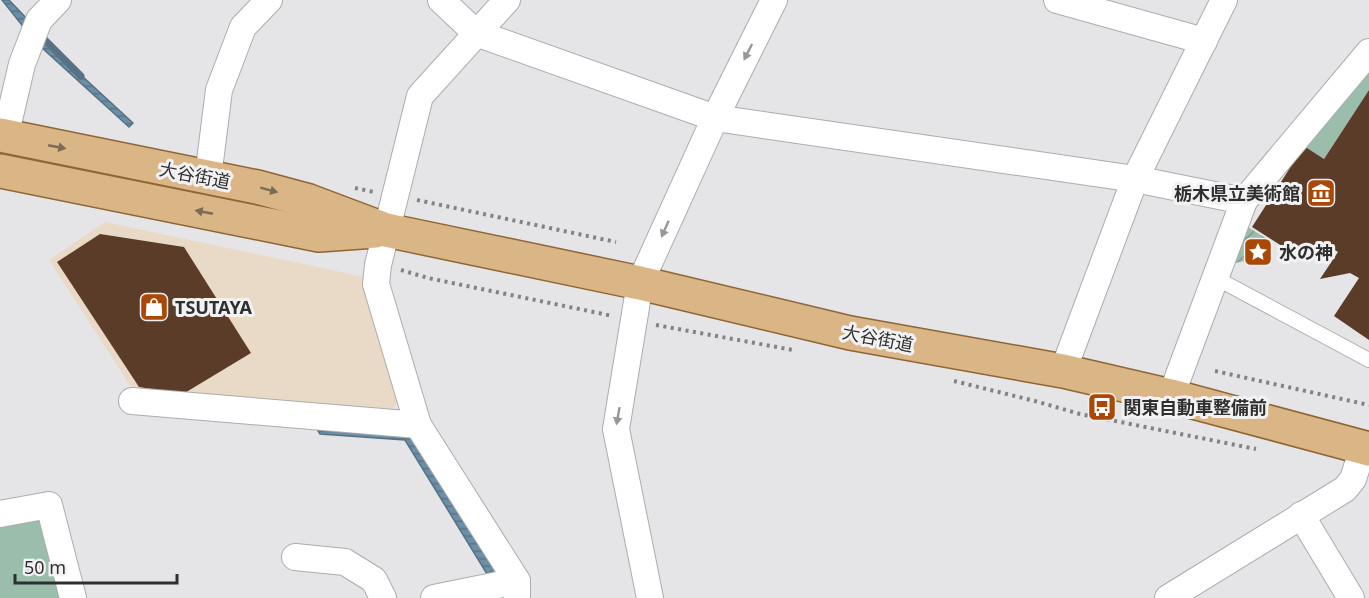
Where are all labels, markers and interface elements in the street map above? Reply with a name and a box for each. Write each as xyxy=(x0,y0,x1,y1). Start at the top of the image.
one-way arrow xyxy=(743,44,753,61)
one-way arrow xyxy=(48,143,67,152)
street label: 大谷街道 xyxy=(157,156,233,194)
museum icon: 栃木県立美術館 xyxy=(1305,177,1337,209)
place label: 栃木県立美術館 xyxy=(1174,181,1300,205)
one-way arrow xyxy=(260,186,278,195)
one-way arrow xyxy=(194,207,213,216)
one-way arrow xyxy=(660,220,670,238)
place icon: 水の神 xyxy=(1242,236,1274,268)
place label: 水の神 xyxy=(1279,240,1333,264)
shop icon: TSUTAYA xyxy=(138,291,170,323)
place label: TSUTAYA xyxy=(175,295,253,319)
street label: 大谷街道 xyxy=(840,319,916,357)
bus stop icon: 関東自動車整備前 xyxy=(1086,391,1118,423)
place label: 関東自動車整備前 xyxy=(1123,395,1267,419)
one-way arrow xyxy=(613,407,622,426)
scale bar xyxy=(15,547,177,585)
text: 50 m xyxy=(24,555,66,579)

